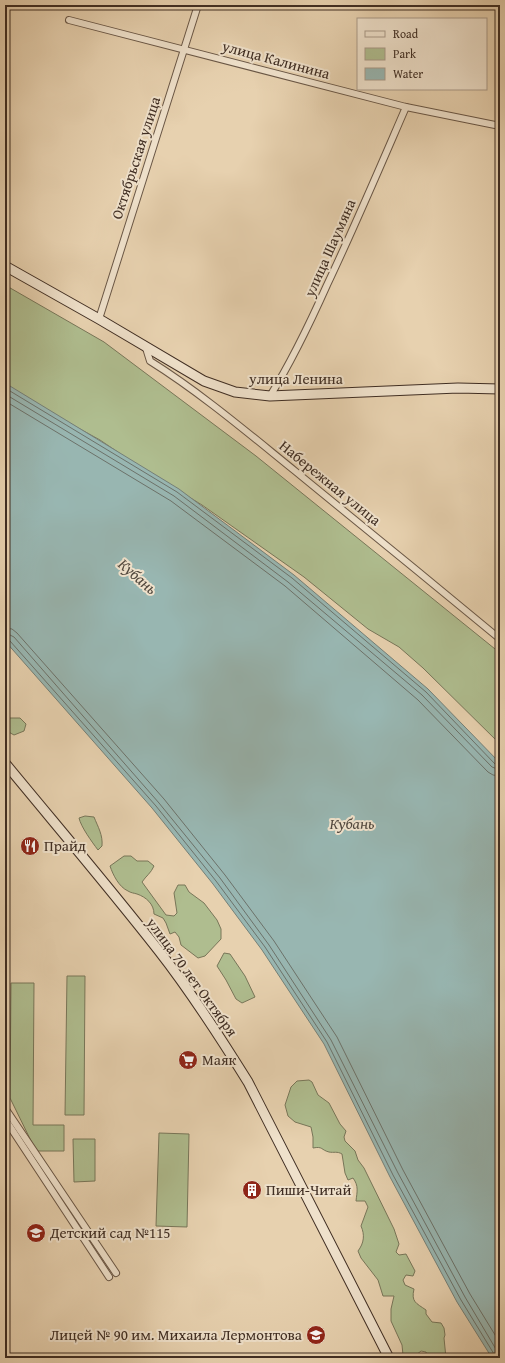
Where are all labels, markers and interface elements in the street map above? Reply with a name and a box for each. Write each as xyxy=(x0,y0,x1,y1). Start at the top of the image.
legend xyxy=(357,18,487,90)
text: Road xyxy=(393,25,419,42)
street label: улица Калинина xyxy=(219,35,333,84)
text: Park xyxy=(393,45,417,62)
text: Water xyxy=(393,65,423,82)
street label: Октябрьская улица xyxy=(106,93,166,222)
street label: улица Шаумяна xyxy=(298,195,361,301)
street label: улица Ленина xyxy=(248,368,344,389)
street label: Набережная улица xyxy=(275,435,386,531)
water label: Кубань xyxy=(113,552,163,600)
water label: Кубань xyxy=(329,811,375,835)
restaurant icon: Прайд xyxy=(19,835,41,857)
place label: Прайд xyxy=(44,835,86,856)
street label: улица 70 лет Октября xyxy=(141,912,243,1041)
supermarket icon: Маяк xyxy=(177,1049,199,1071)
place label: Маяк xyxy=(202,1049,237,1070)
building icon: Пиши-Читай xyxy=(241,1179,263,1201)
place label: Пиши-Читай xyxy=(266,1179,351,1200)
school or university icon: Детский сад №115 xyxy=(25,1222,47,1244)
place label: Детский сад №115 xyxy=(49,1222,171,1243)
place label: Лицей № 90 им. Михаила Лермонтова xyxy=(50,1324,303,1345)
school or university icon: Лицей № 90 им. Михаила Лермонтова xyxy=(305,1324,327,1346)

